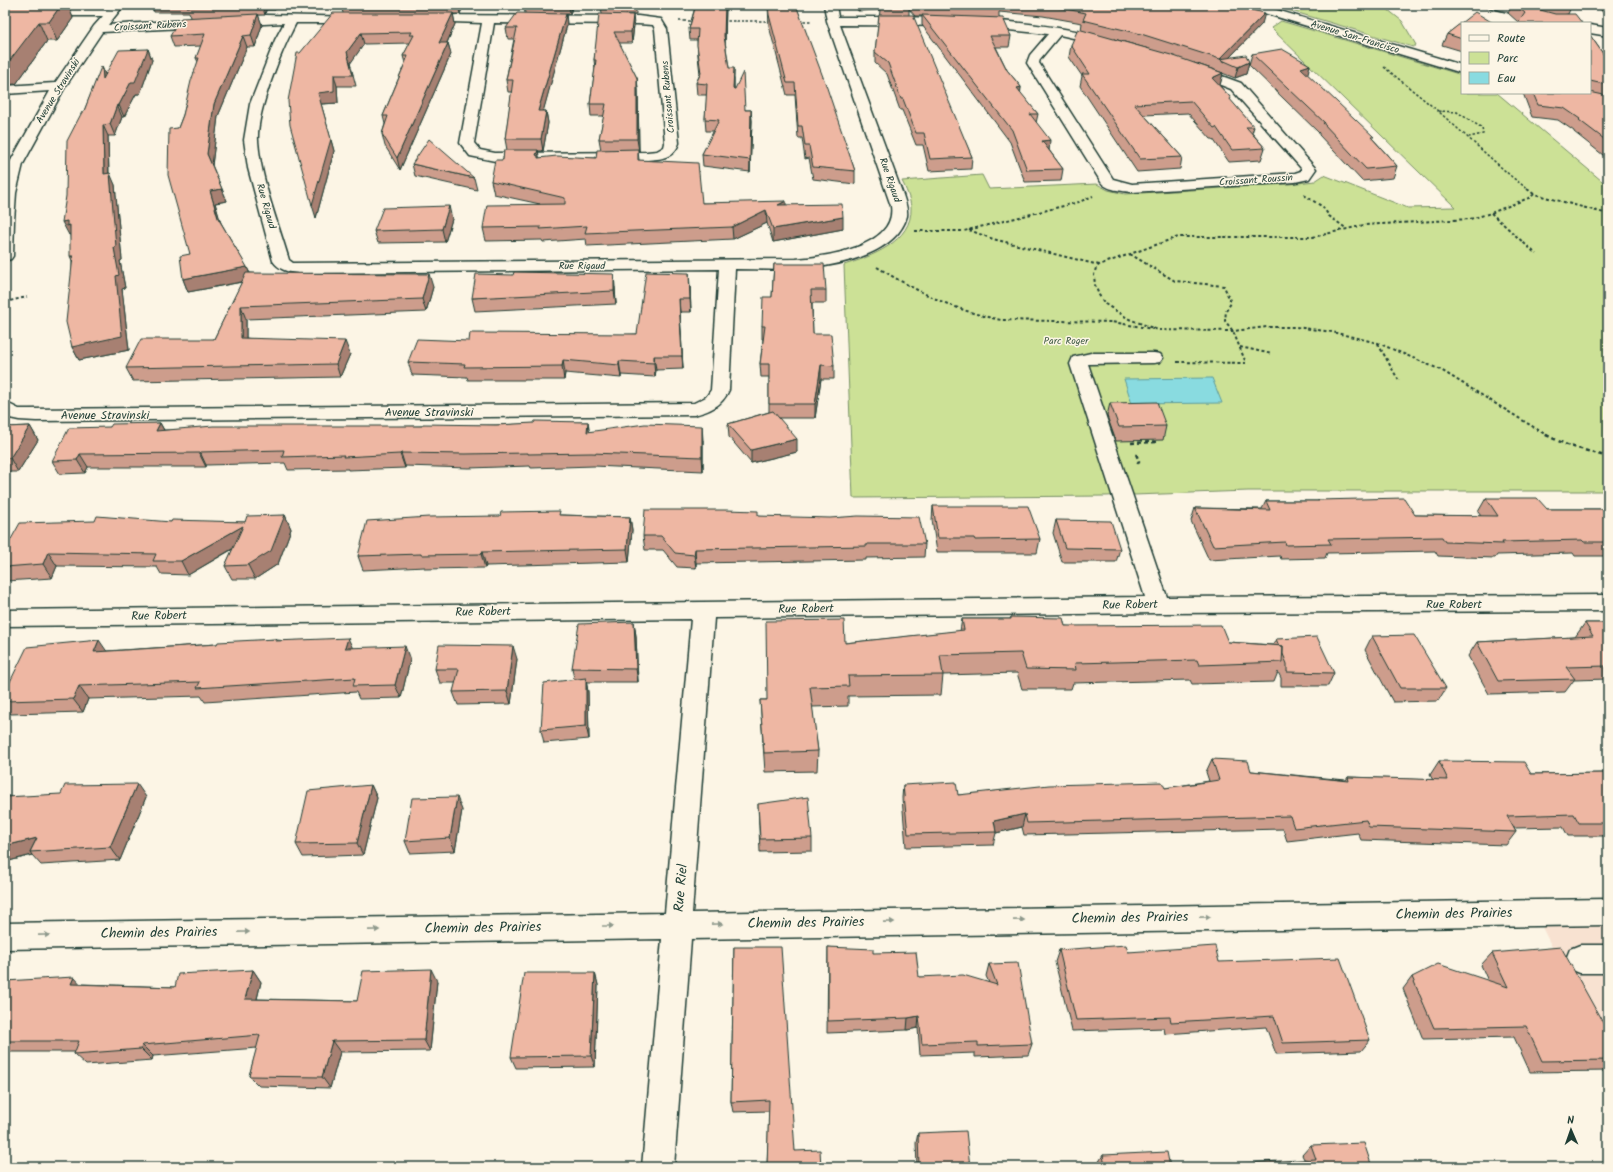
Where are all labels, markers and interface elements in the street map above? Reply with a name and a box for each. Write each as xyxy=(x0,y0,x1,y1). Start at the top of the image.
street label: Croissant Rubens xyxy=(113,16,187,36)
street label: Avenue San-Francisco xyxy=(1309,16,1402,58)
legend xyxy=(1461,22,1591,94)
text: Route xyxy=(1497,29,1526,48)
text: Parc xyxy=(1497,49,1518,68)
street label: Avenue Stravinski xyxy=(32,55,85,127)
street label: Croissant Rubens xyxy=(657,59,679,134)
text: Eau xyxy=(1497,69,1516,88)
street label: Rue Rigaud xyxy=(875,155,905,206)
street label: Croissant Roussin xyxy=(1219,169,1293,191)
street label: Rue Rigaud xyxy=(252,181,280,232)
street label: Rue Rigaud xyxy=(559,258,606,274)
park label: Parc Roger xyxy=(1044,333,1089,349)
street label: Avenue Stravinski xyxy=(385,403,474,422)
street label: Avenue Stravinski xyxy=(61,406,150,425)
street label: Rue Robert xyxy=(1102,595,1158,615)
street label: Rue Robert xyxy=(1426,595,1482,614)
street label: Rue Robert xyxy=(778,599,834,619)
street label: Rue Robert xyxy=(455,602,511,622)
street label: Rue Robert xyxy=(131,606,187,626)
street label: Rue Riel xyxy=(668,863,694,913)
street label: Chemin des Prairies xyxy=(1395,902,1513,926)
street label: Chemin des Prairies xyxy=(1071,906,1189,930)
street label: Chemin des Prairies xyxy=(747,911,865,935)
one-way arrow xyxy=(1199,914,1212,920)
street label: Chemin des Prairies xyxy=(424,916,542,940)
one-way arrow xyxy=(1013,917,1026,923)
one-way arrow xyxy=(883,919,896,925)
street label: Chemin des Prairies xyxy=(100,921,218,945)
one-way arrow xyxy=(711,921,724,927)
one-way arrow xyxy=(602,923,615,929)
one-way arrow xyxy=(368,926,380,933)
one-way arrow xyxy=(238,929,251,935)
one-way arrow xyxy=(38,932,51,938)
north arrow xyxy=(1551,1110,1591,1150)
text: N xyxy=(1567,1112,1575,1130)

